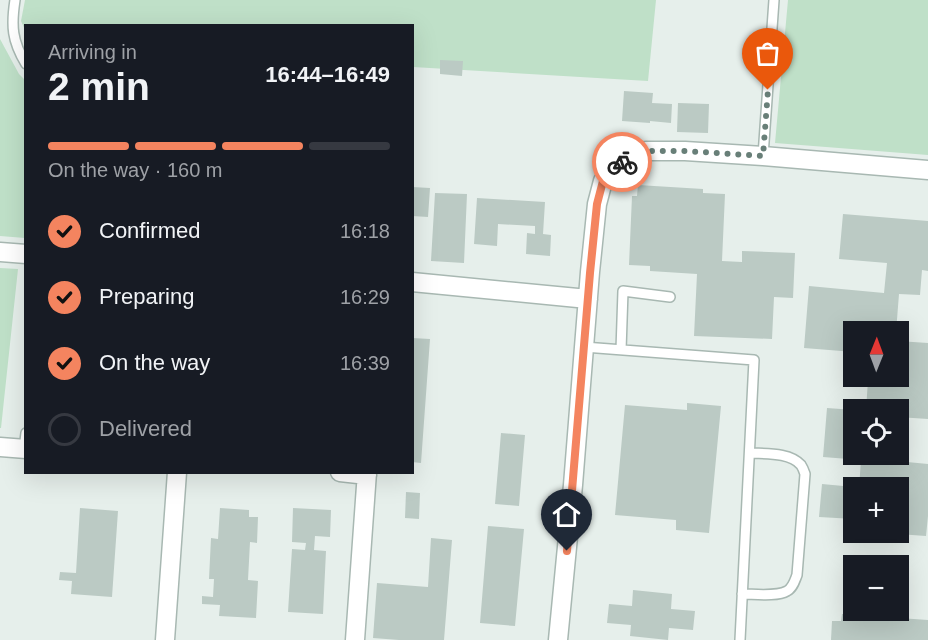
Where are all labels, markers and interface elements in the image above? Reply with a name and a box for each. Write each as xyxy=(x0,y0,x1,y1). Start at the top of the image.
pin xyxy=(742,28,793,90)
icon: bag xyxy=(751,37,784,70)
text: Arriving in xyxy=(48,41,137,63)
text: 16:44–16:49 xyxy=(265,62,390,87)
text: 2 min xyxy=(48,65,150,108)
courier xyxy=(592,132,652,192)
icon: bike xyxy=(606,146,639,179)
text: On the way · 160 m xyxy=(48,159,223,181)
icon: check xyxy=(48,215,81,248)
text: Confirmed xyxy=(99,218,200,243)
text: 16:18 xyxy=(340,220,390,242)
icon: check xyxy=(48,281,81,314)
text: Preparing xyxy=(99,284,194,309)
text: 16:29 xyxy=(340,286,390,308)
north arrow xyxy=(843,321,909,387)
map controls xyxy=(843,321,909,621)
icon: check xyxy=(48,347,81,380)
text: On the way xyxy=(99,350,210,375)
text: 16:39 xyxy=(340,352,390,374)
button: locate xyxy=(843,399,909,465)
text: Delivered xyxy=(99,416,192,441)
button: + xyxy=(843,477,909,543)
pin xyxy=(541,489,592,551)
icon: home xyxy=(550,498,583,531)
button: − xyxy=(843,555,909,621)

